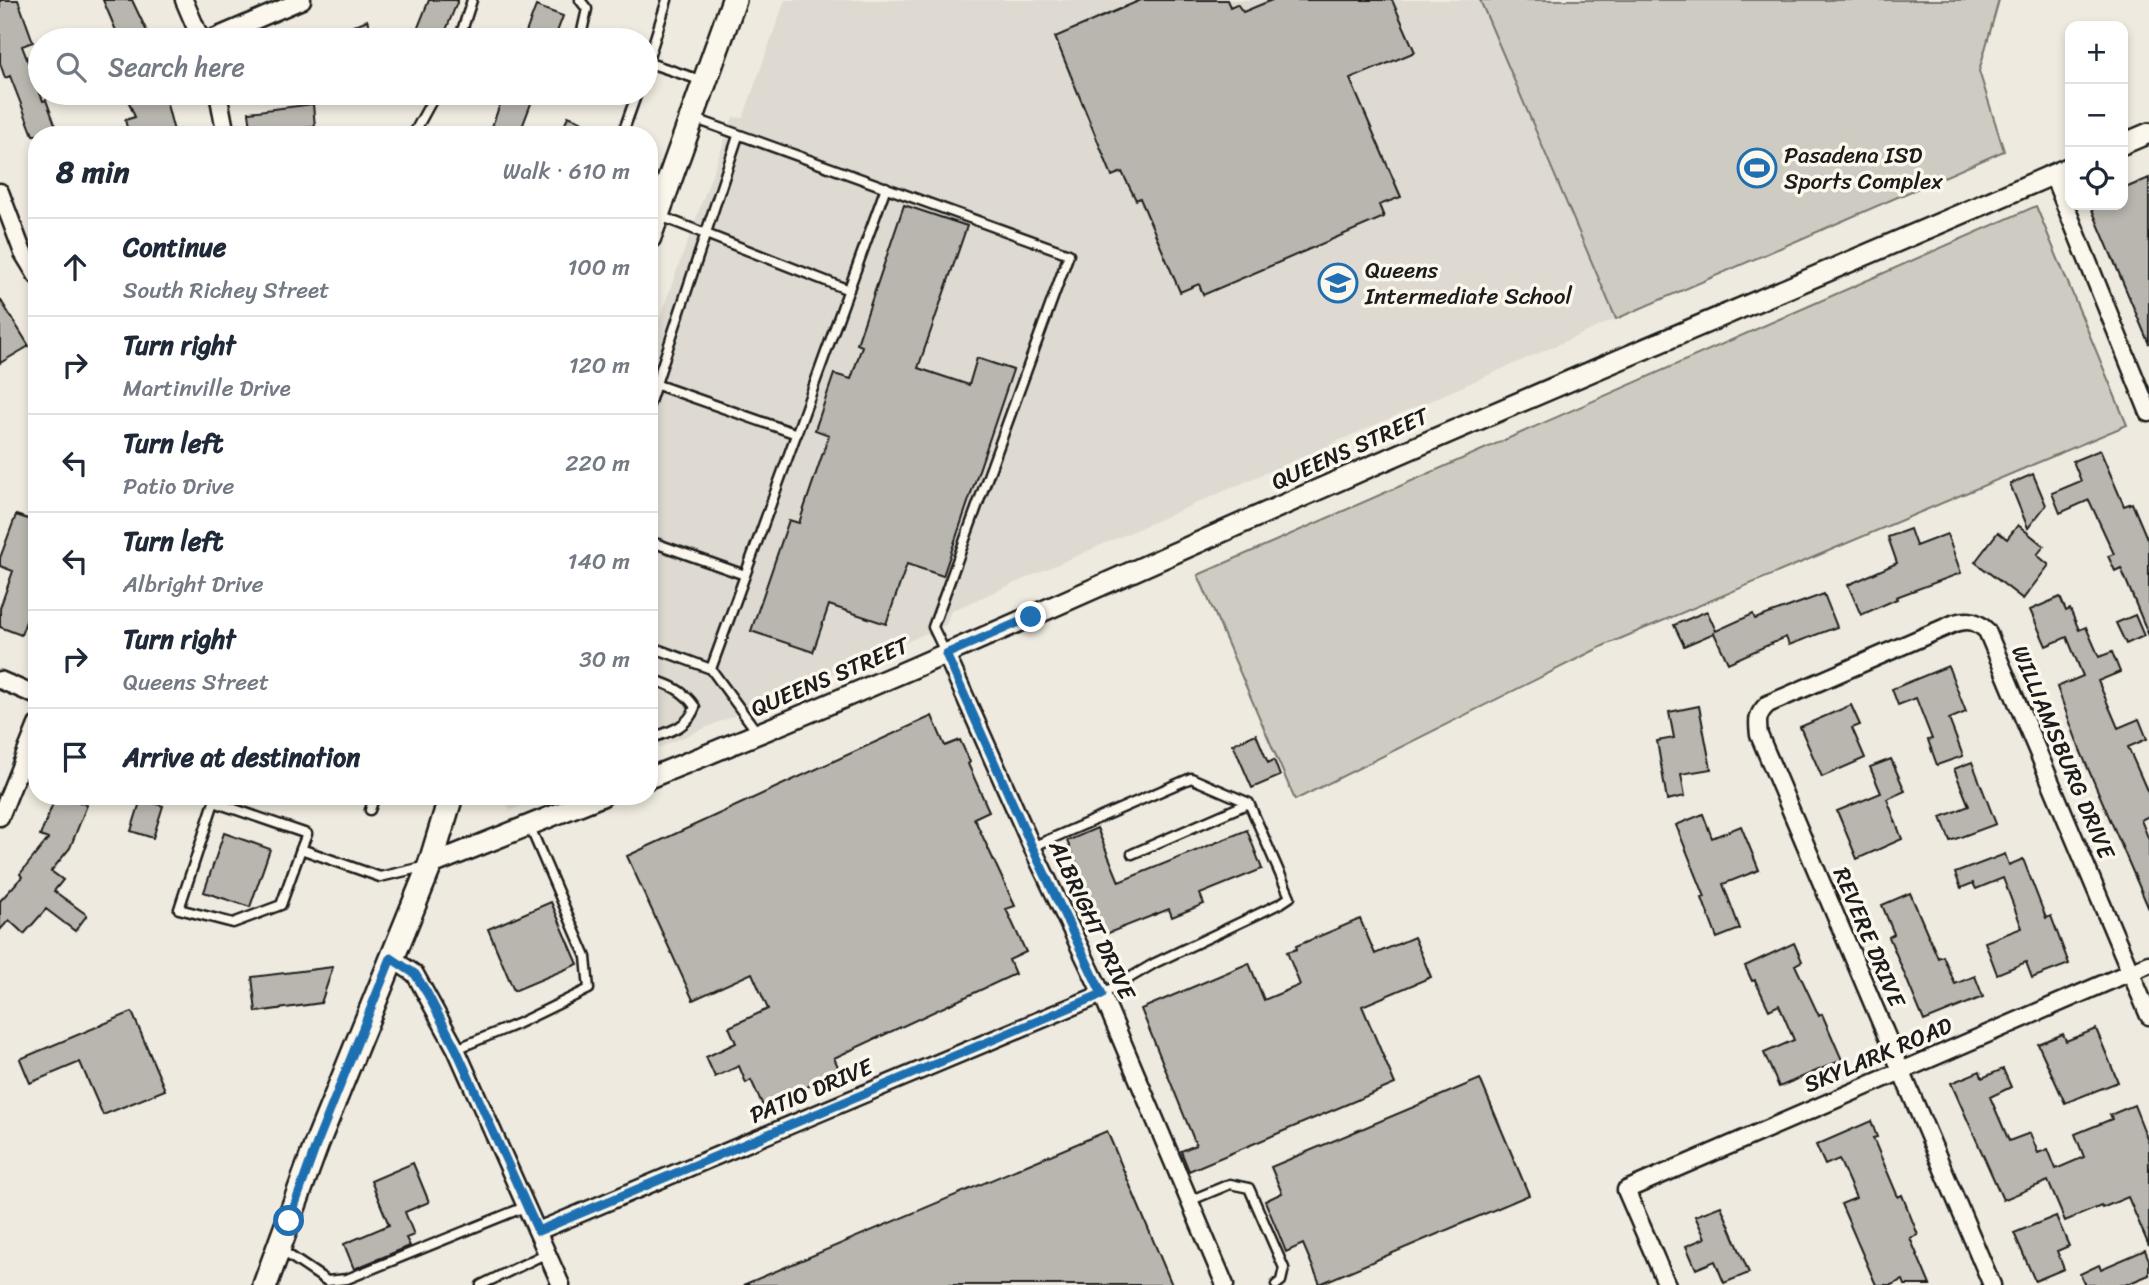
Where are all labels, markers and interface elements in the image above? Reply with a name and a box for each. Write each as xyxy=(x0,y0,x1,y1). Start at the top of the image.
map controls xyxy=(2065,21,2128,210)
button: + xyxy=(2065,21,2128,84)
search box xyxy=(28,28,658,105)
text: Search here xyxy=(108,44,245,90)
icon: search xyxy=(52,48,90,86)
button: − xyxy=(2065,84,2128,147)
place label: Pasadena ISD Sports Complex xyxy=(1784,135,1943,202)
text: 8 min xyxy=(56,145,129,199)
sports icon: Pasadena ISD Sports Complex xyxy=(1736,147,1778,189)
button: locate xyxy=(2065,147,2128,210)
text: Walk · 610 m xyxy=(503,151,630,192)
text: Continue xyxy=(123,224,226,270)
text: 100 m xyxy=(567,247,630,288)
icon: ahead xyxy=(56,248,94,286)
place label: Queens Intermediate School xyxy=(1364,250,1572,317)
school or university icon: Queens Intermediate School xyxy=(1317,262,1359,304)
text: South Richey Street xyxy=(123,270,329,311)
text: Turn right xyxy=(123,322,236,368)
text: 120 m xyxy=(569,345,630,386)
icon: right xyxy=(56,346,94,384)
text: Martinville Drive xyxy=(123,368,291,409)
street label: QUEENS STREET xyxy=(1265,395,1437,502)
text: Turn left xyxy=(123,420,223,466)
text: 220 m xyxy=(565,443,630,484)
icon: left xyxy=(56,444,94,482)
text: Patio Drive xyxy=(123,466,234,507)
text: Turn left xyxy=(123,518,223,564)
text: 140 m xyxy=(568,541,630,582)
icon: left xyxy=(56,542,94,580)
text: Albright Drive xyxy=(123,564,264,605)
route end xyxy=(1015,601,1046,632)
text: Turn right xyxy=(123,616,236,662)
street label: QUEENS STREET xyxy=(744,625,917,729)
text: 30 m xyxy=(579,639,630,680)
street label: WILLIAMSBURG DRIVE xyxy=(1999,639,2127,866)
icon: right xyxy=(56,640,94,678)
text: Queens Street xyxy=(123,662,269,703)
text: Arrive at destination xyxy=(123,734,360,780)
icon: arrive xyxy=(56,738,94,776)
street label: ALBRIGHT DRIVE xyxy=(1037,832,1148,1008)
street label: REVERE DRIVE xyxy=(1821,860,1917,1015)
street label: SKYLARK ROAD xyxy=(1797,1005,1959,1105)
street label: PATIO DRIVE xyxy=(743,1046,880,1135)
route start xyxy=(273,1205,304,1236)

